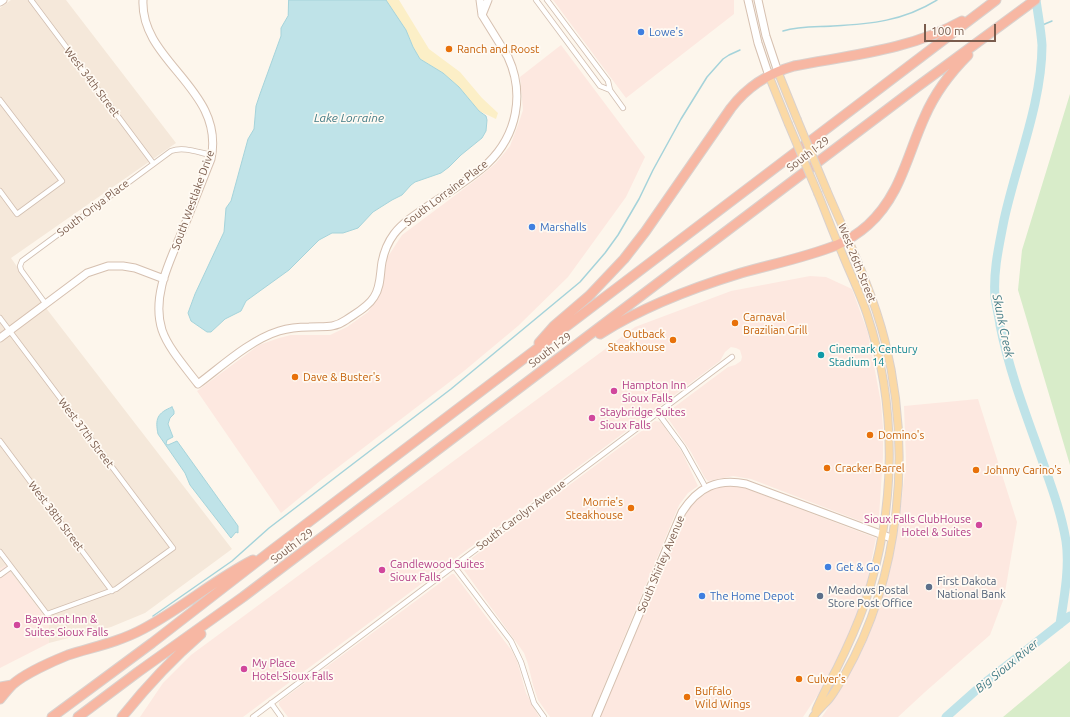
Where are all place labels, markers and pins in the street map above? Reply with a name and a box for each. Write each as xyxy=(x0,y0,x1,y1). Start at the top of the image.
place label: Lowe's xyxy=(649,25,683,39)
marker: Lowe's xyxy=(636,27,646,37)
place label: Ranch and Roost xyxy=(457,42,539,56)
marker: Ranch and Roost xyxy=(444,44,454,54)
place label: Marshalls xyxy=(540,220,587,234)
marker: Marshalls xyxy=(527,222,537,232)
place label: Carnaval Brazilian Grill xyxy=(743,310,807,336)
marker: Carnaval Brazilian Grill xyxy=(730,318,740,328)
place label: Outback Steakhouse xyxy=(608,327,665,353)
marker: Outback Steakhouse xyxy=(668,335,678,345)
place label: Cinemark Century Stadium 14 xyxy=(829,342,918,368)
marker: Cinemark Century Stadium 14 xyxy=(816,350,826,360)
place label: Dave & Buster's xyxy=(303,370,380,384)
marker: Dave & Buster's xyxy=(290,372,300,382)
place label: Hampton Inn Sioux Falls xyxy=(622,378,686,404)
marker: Hampton Inn Sioux Falls xyxy=(609,386,619,396)
place label: Staybridge Suites Sioux Falls xyxy=(600,405,686,431)
marker: Staybridge Suites Sioux Falls xyxy=(587,413,597,423)
place label: Domino's xyxy=(878,428,924,442)
marker: Domino's xyxy=(865,430,875,440)
place label: Cracker Barrel xyxy=(835,461,905,475)
marker: Cracker Barrel xyxy=(822,463,832,473)
place label: Johnny Carino's xyxy=(984,463,1062,477)
marker: Johnny Carino's xyxy=(971,465,981,475)
place label: Morrie's Steakhouse xyxy=(566,495,623,521)
marker: Morrie's Steakhouse xyxy=(626,503,636,513)
place label: Sioux Falls ClubHouse Hotel & Suites xyxy=(864,512,971,538)
marker: Sioux Falls ClubHouse Hotel & Suites xyxy=(974,520,984,530)
place label: Candlewood Suites Sioux Falls xyxy=(390,557,484,583)
place label: Get & Go xyxy=(836,560,880,574)
marker: Get & Go xyxy=(823,562,833,572)
marker: Candlewood Suites Sioux Falls xyxy=(377,565,387,575)
place label: First Dakota National Bank xyxy=(937,574,1006,600)
marker: First Dakota National Bank xyxy=(924,582,934,592)
place label: Meadows Postal Store Post Office xyxy=(828,583,913,609)
place label: The Home Depot xyxy=(710,589,794,603)
marker: The Home Depot xyxy=(697,591,707,601)
marker: Meadows Postal Store Post Office xyxy=(815,591,825,601)
place label: Baymont Inn & Suites Sioux Falls xyxy=(25,612,108,638)
marker: Baymont Inn & Suites Sioux Falls xyxy=(12,620,22,630)
place label: My Place Hotel-Sioux Falls xyxy=(252,656,333,682)
marker: My Place Hotel-Sioux Falls xyxy=(239,664,249,674)
place label: Culver's xyxy=(807,672,846,686)
marker: Culver's xyxy=(794,674,804,684)
place label: Buffalo Wild Wings xyxy=(695,684,750,710)
marker: Buffalo Wild Wings xyxy=(682,692,692,702)

